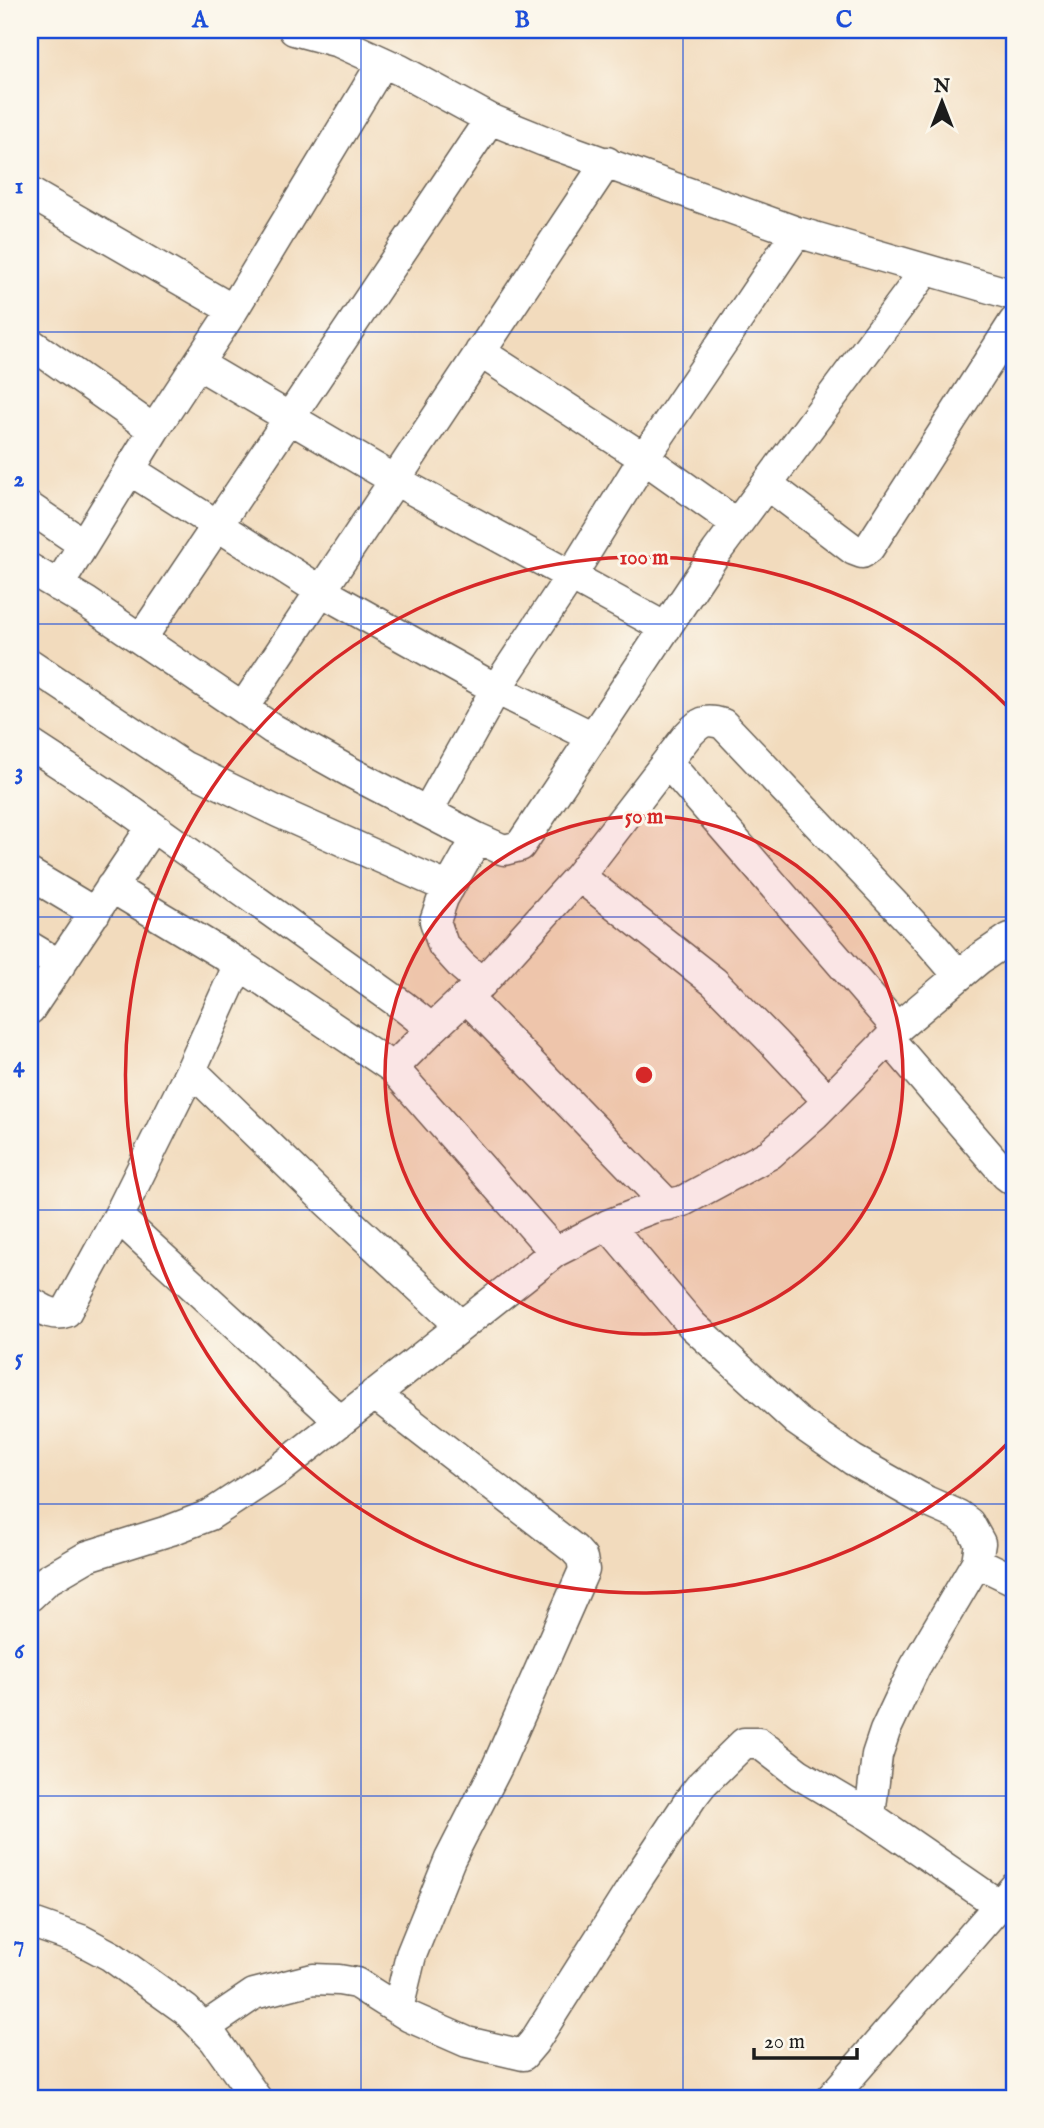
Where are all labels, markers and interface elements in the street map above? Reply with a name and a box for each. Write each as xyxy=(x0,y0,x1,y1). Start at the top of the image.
text: A xyxy=(191,6,209,35)
text: B xyxy=(514,6,530,35)
text: C xyxy=(836,6,853,35)
north arrow xyxy=(908,66,978,136)
text: N xyxy=(933,75,951,99)
text: 1 xyxy=(15,172,23,201)
text: 2 xyxy=(14,465,25,494)
text: 100 m xyxy=(619,545,669,572)
text: 3 xyxy=(15,758,23,787)
text: 50 m xyxy=(625,804,664,831)
text: 4 xyxy=(13,1051,25,1080)
centre of rings xyxy=(632,1063,656,1087)
text: 5 xyxy=(15,1344,24,1373)
text: 6 xyxy=(14,1637,25,1666)
text: 7 xyxy=(14,1930,24,1959)
scale bar xyxy=(754,2016,857,2060)
text: 20 m xyxy=(764,2029,805,2056)

